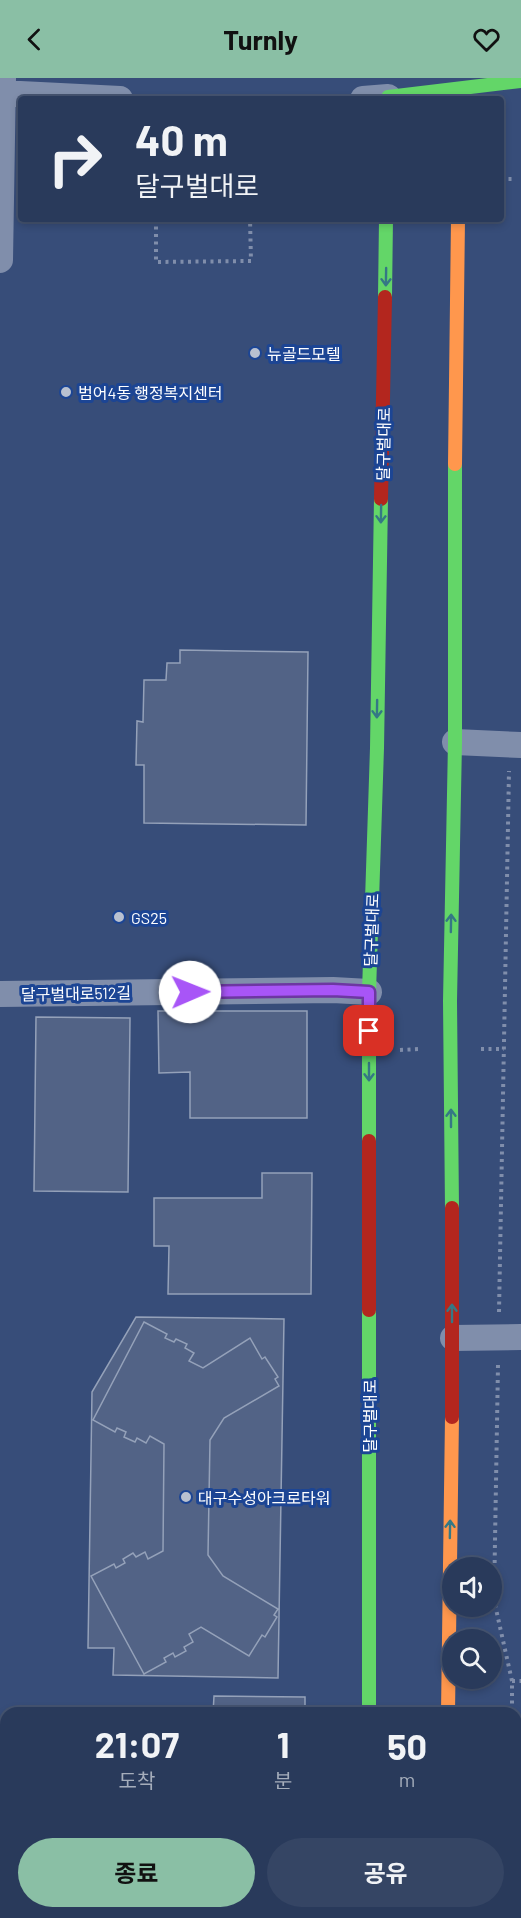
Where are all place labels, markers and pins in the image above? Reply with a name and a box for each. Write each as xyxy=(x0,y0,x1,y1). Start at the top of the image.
place label: 뉴골드모텔 xyxy=(267,344,341,363)
marker: 뉴골드모텔 xyxy=(248,346,262,360)
place label: 범어4동 행정복지센터 xyxy=(78,383,223,402)
marker: 범어4동 행정복지센터 xyxy=(59,385,73,399)
place label: GS25 xyxy=(131,908,167,927)
marker: GS25 xyxy=(112,910,126,924)
pin xyxy=(343,1005,394,1056)
place label: 대구수성아크로타워 xyxy=(198,1488,330,1507)
marker: 대구수성아크로타워 xyxy=(179,1490,193,1504)

